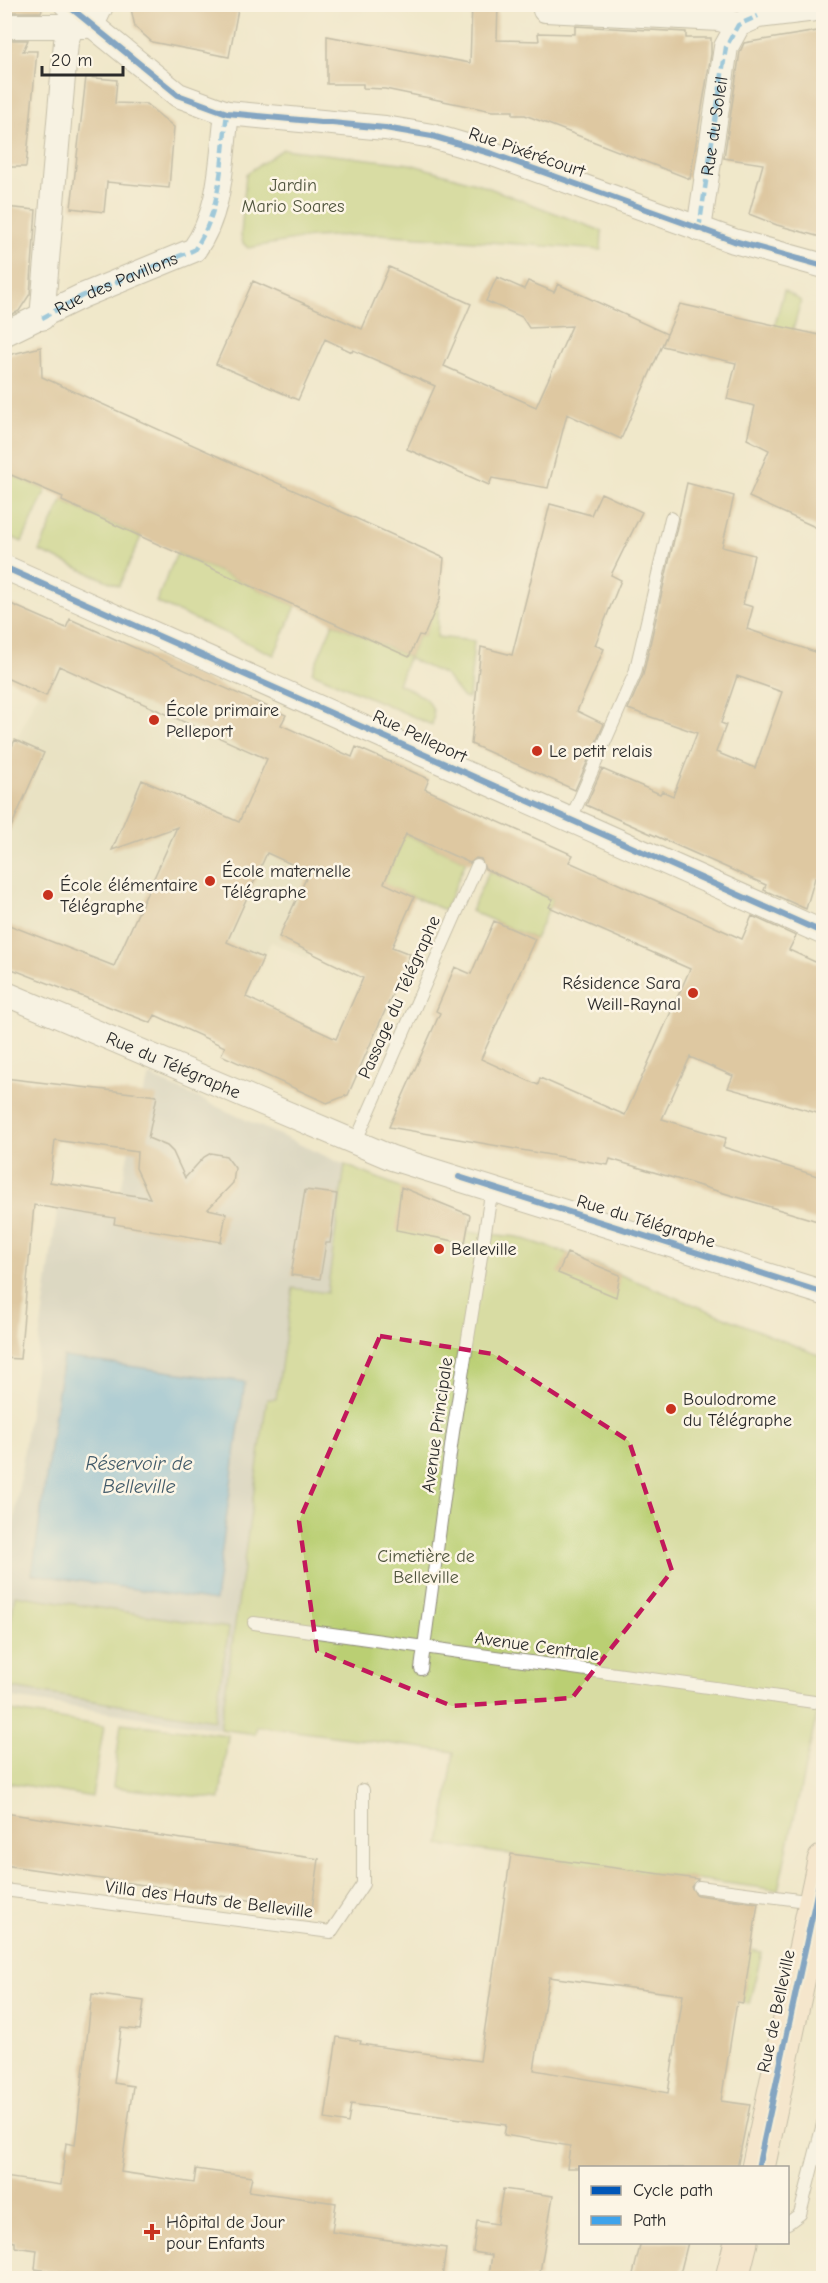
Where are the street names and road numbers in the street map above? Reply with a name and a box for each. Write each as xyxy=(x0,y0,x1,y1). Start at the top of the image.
street label: Rue du Soleil xyxy=(697,75,732,177)
street label: Rue Pixérécourt xyxy=(466,123,589,182)
street label: Rue des Pavillons xyxy=(51,248,181,320)
street label: Rue Pelleport xyxy=(369,705,471,768)
street label: Passage du Télégraphe xyxy=(354,912,445,1082)
street label: Rue du Télégraphe xyxy=(103,1028,243,1103)
street label: Rue du Télégraphe xyxy=(574,1190,718,1253)
street label: Avenue Principale xyxy=(418,1356,457,1494)
street label: Avenue Centrale xyxy=(474,1627,600,1666)
street label: Villa des Hauts de Belleville xyxy=(104,1876,314,1923)
street label: Rue de Belleville xyxy=(753,1948,800,2074)

